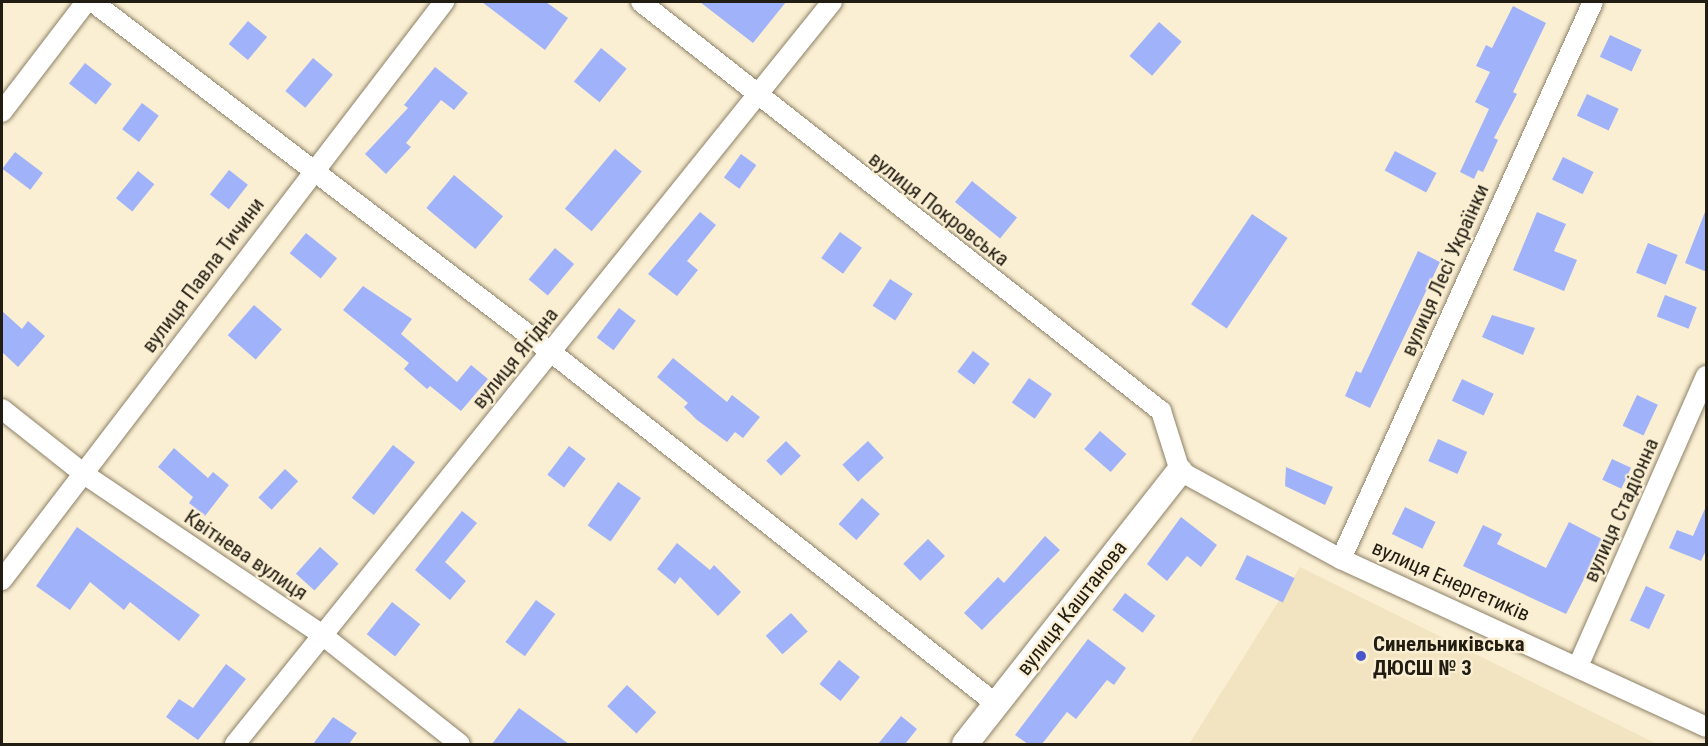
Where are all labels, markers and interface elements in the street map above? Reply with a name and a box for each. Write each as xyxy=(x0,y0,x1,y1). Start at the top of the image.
street label: вулиця Покровська xyxy=(864,146,1014,272)
street label: вулиця Лесі Українки xyxy=(1396,180,1494,360)
street label: вулиця Павла Тичини xyxy=(136,192,270,358)
street label: вулиця Ягідна xyxy=(467,302,563,414)
street label: вулиця Стадіонна xyxy=(1578,434,1664,586)
street label: Квітнева вулиця xyxy=(179,504,313,606)
street label: вулиця Енергетиків xyxy=(1368,535,1534,627)
street label: вулиця Каштанова xyxy=(1012,536,1132,680)
place label: Синельниківська ДЮСШ № 3 xyxy=(1373,631,1525,681)
marker: Синельниківська ДЮСШ № 3 xyxy=(1354,649,1368,663)

